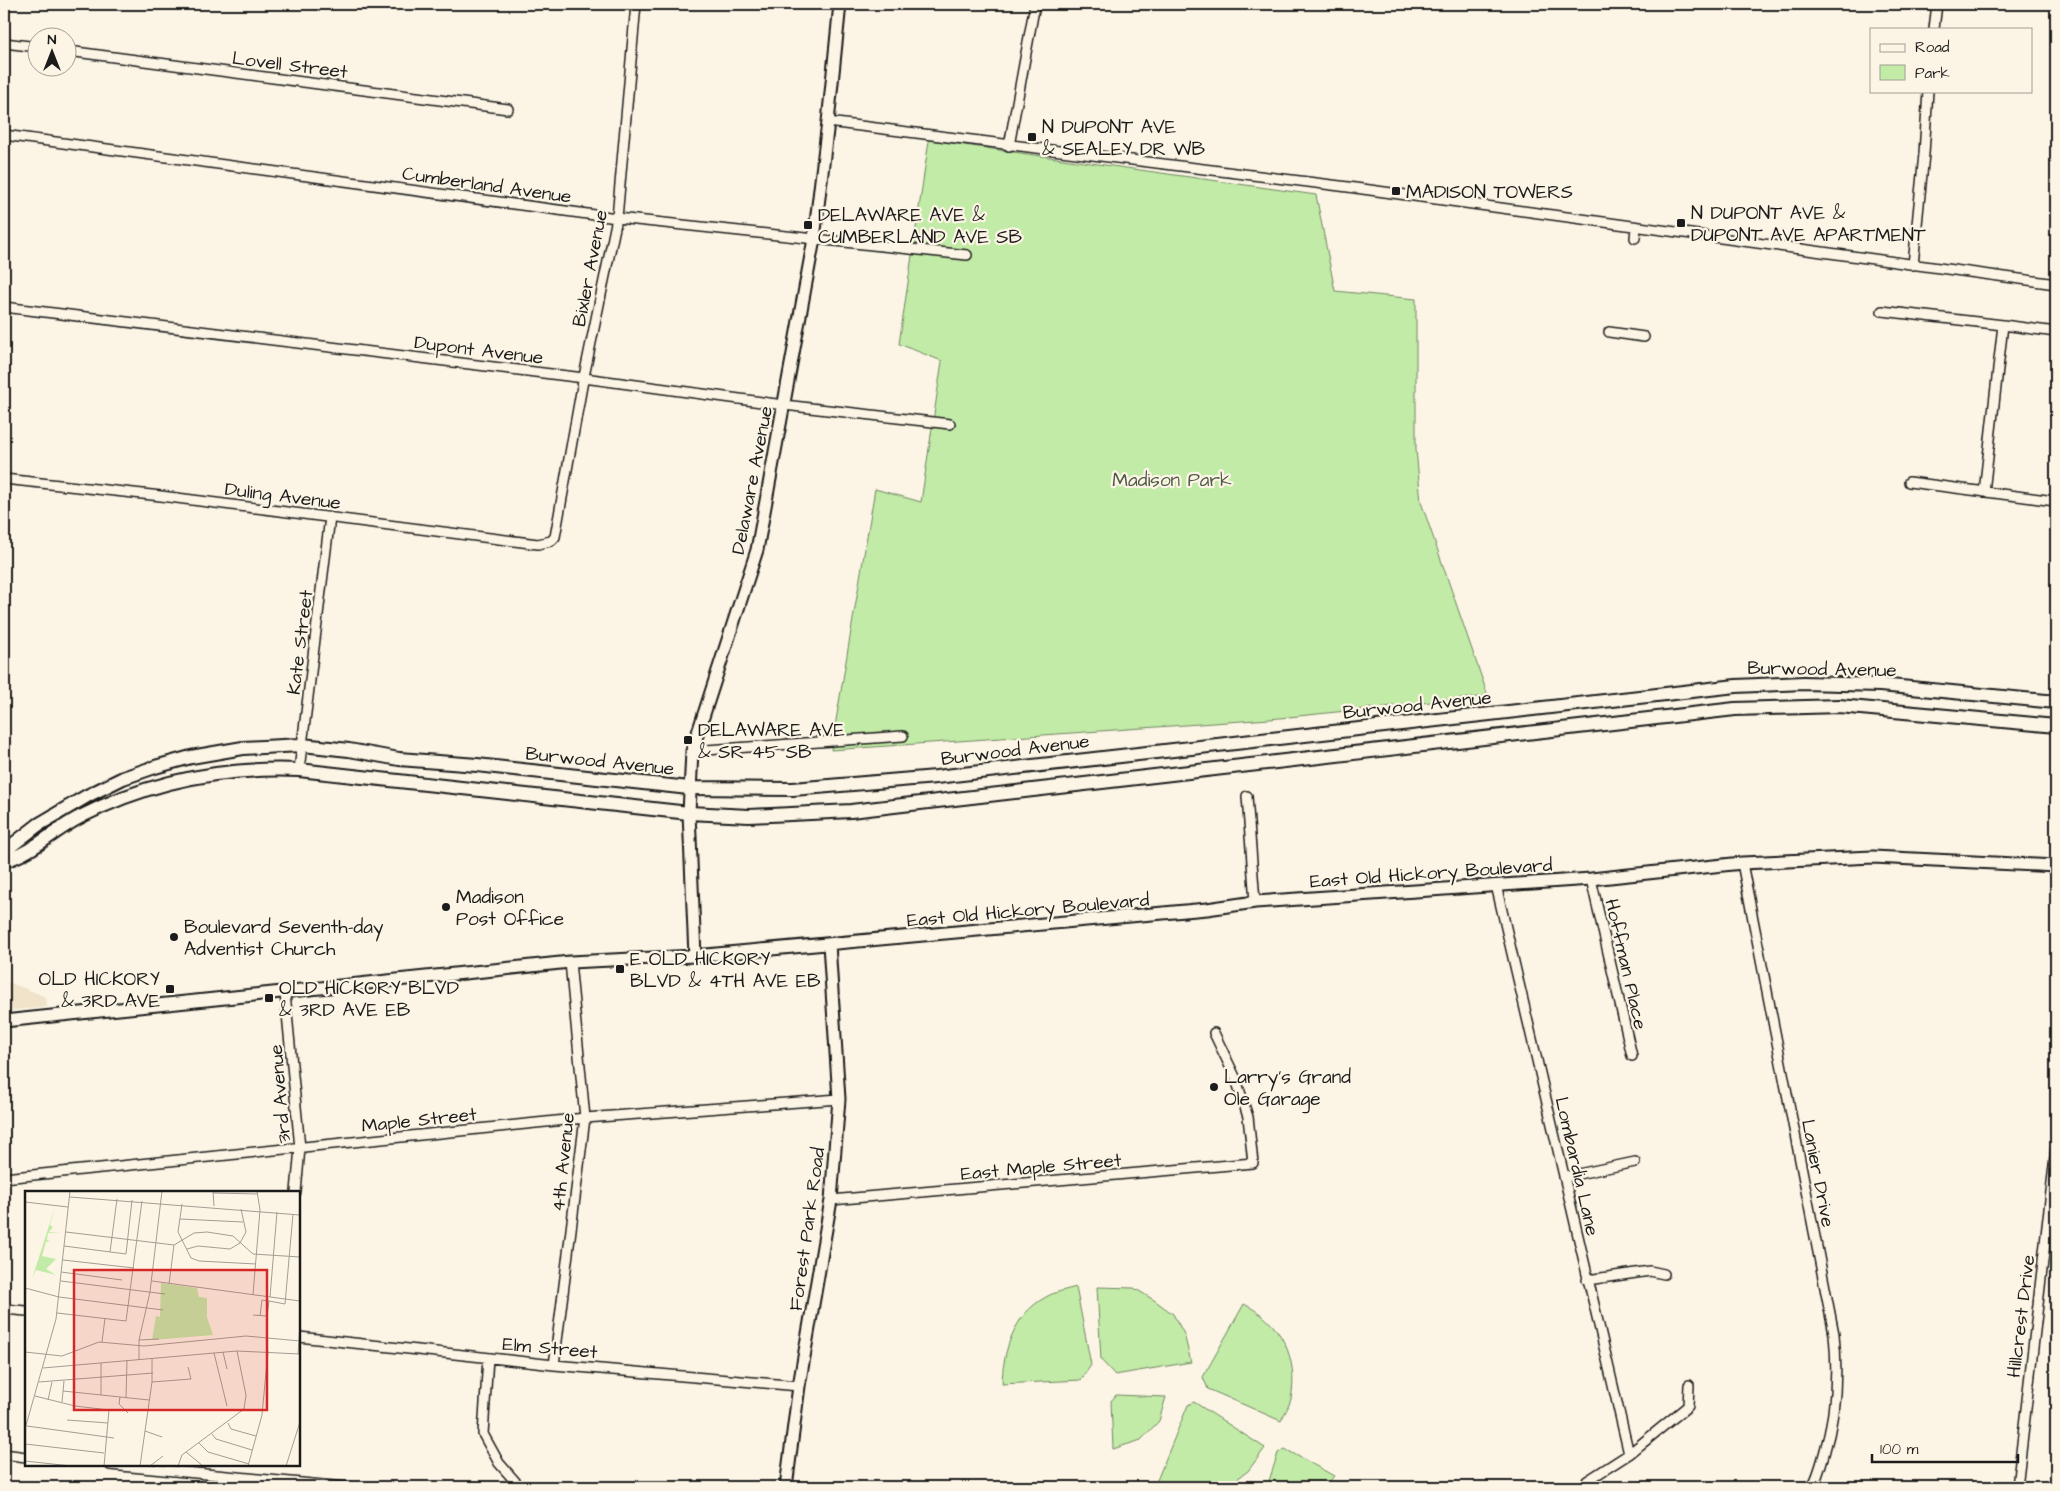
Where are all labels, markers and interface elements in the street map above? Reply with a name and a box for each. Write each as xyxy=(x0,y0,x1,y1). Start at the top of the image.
north arrow xyxy=(28,28,78,78)
legend xyxy=(1870,28,2032,92)
text: N xyxy=(48,30,57,50)
text: Road xyxy=(1915,37,1950,58)
street label: Lovell Street xyxy=(231,45,349,86)
text: Park xyxy=(1915,63,1950,84)
place label: N DUPONT AVE & SEALEY DR WB xyxy=(1042,114,1205,163)
marker: N DUPONT AVE & SEALEY DR WB xyxy=(1026,131,1038,143)
street label: Cumberland Avenue xyxy=(400,160,573,211)
place label: MADISON TOWERS xyxy=(1406,179,1573,206)
marker: MADISON TOWERS xyxy=(1390,185,1402,197)
place label: N DUPONT AVE & DUPONT AVE APARTMENT xyxy=(1691,200,1926,249)
place label: DELAWARE AVE & CUMBERLAND AVE SB xyxy=(818,202,1022,251)
street label: Bixler Avenue xyxy=(566,208,615,329)
marker: N DUPONT AVE & DUPONT AVE APARTMENT xyxy=(1675,217,1687,229)
marker: DELAWARE AVE & CUMBERLAND AVE SB xyxy=(802,219,814,231)
street label: Dupont Avenue xyxy=(413,329,545,372)
street label: Delaware Avenue xyxy=(725,404,780,557)
park label: Madison Park xyxy=(1112,467,1232,494)
street label: Duling Avenue xyxy=(223,476,342,518)
street label: Kate Street xyxy=(281,588,320,696)
street label: Burwood Avenue xyxy=(1747,655,1897,684)
street label: Burwood Avenue xyxy=(1341,684,1493,727)
place label: DELAWARE AVE & SR 45 SB xyxy=(698,717,845,766)
street label: Burwood Avenue xyxy=(939,728,1091,773)
marker: DELAWARE AVE & SR 45 SB xyxy=(682,734,694,746)
street label: Burwood Avenue xyxy=(524,740,676,783)
street label: East Old Hickory Boulevard xyxy=(1309,852,1554,896)
place label: Madison Post Office xyxy=(456,884,564,933)
street label: East Old Hickory Boulevard xyxy=(906,886,1151,936)
street label: Hoffman Place xyxy=(1597,896,1654,1032)
marker: Madison Post Office xyxy=(440,901,452,913)
place label: Boulevard Seventh-day Adventist Church xyxy=(184,914,384,963)
marker: Boulevard Seventh-day Adventist Church xyxy=(168,931,180,943)
place label: E OLD HICKORY BLVD & 4TH AVE EB xyxy=(630,946,821,995)
marker: E OLD HICKORY BLVD & 4TH AVE EB xyxy=(614,963,626,975)
place label: OLD HICKORY & 3RD AVE xyxy=(38,966,160,1015)
place label: OLD HICKORY BLVD & 3RD AVE EB xyxy=(279,975,459,1024)
marker: OLD HICKORY & 3RD AVE xyxy=(164,983,176,995)
marker: OLD HICKORY BLVD & 3RD AVE EB xyxy=(263,992,275,1004)
street label: 3rd Avenue xyxy=(263,1043,298,1144)
place label: Larry's Grand Ole Garage xyxy=(1224,1064,1351,1114)
marker: Larry's Grand Ole Garage xyxy=(1208,1081,1220,1093)
street label: Lombardia Lane xyxy=(1547,1094,1606,1239)
street label: Maple Street xyxy=(360,1101,478,1140)
street label: 4th Avenue xyxy=(545,1111,582,1213)
street label: Lanier Drive xyxy=(1794,1117,1841,1230)
street label: Forest Park Road xyxy=(783,1146,832,1313)
street label: East Maple Street xyxy=(960,1147,1123,1188)
inset map xyxy=(25,1191,300,1466)
street label: Hillcrest Drive xyxy=(2001,1253,2042,1379)
street label: Elm Street xyxy=(501,1331,599,1366)
scale bar xyxy=(1872,1431,2019,1463)
text: 100 m xyxy=(1880,1439,1919,1460)

